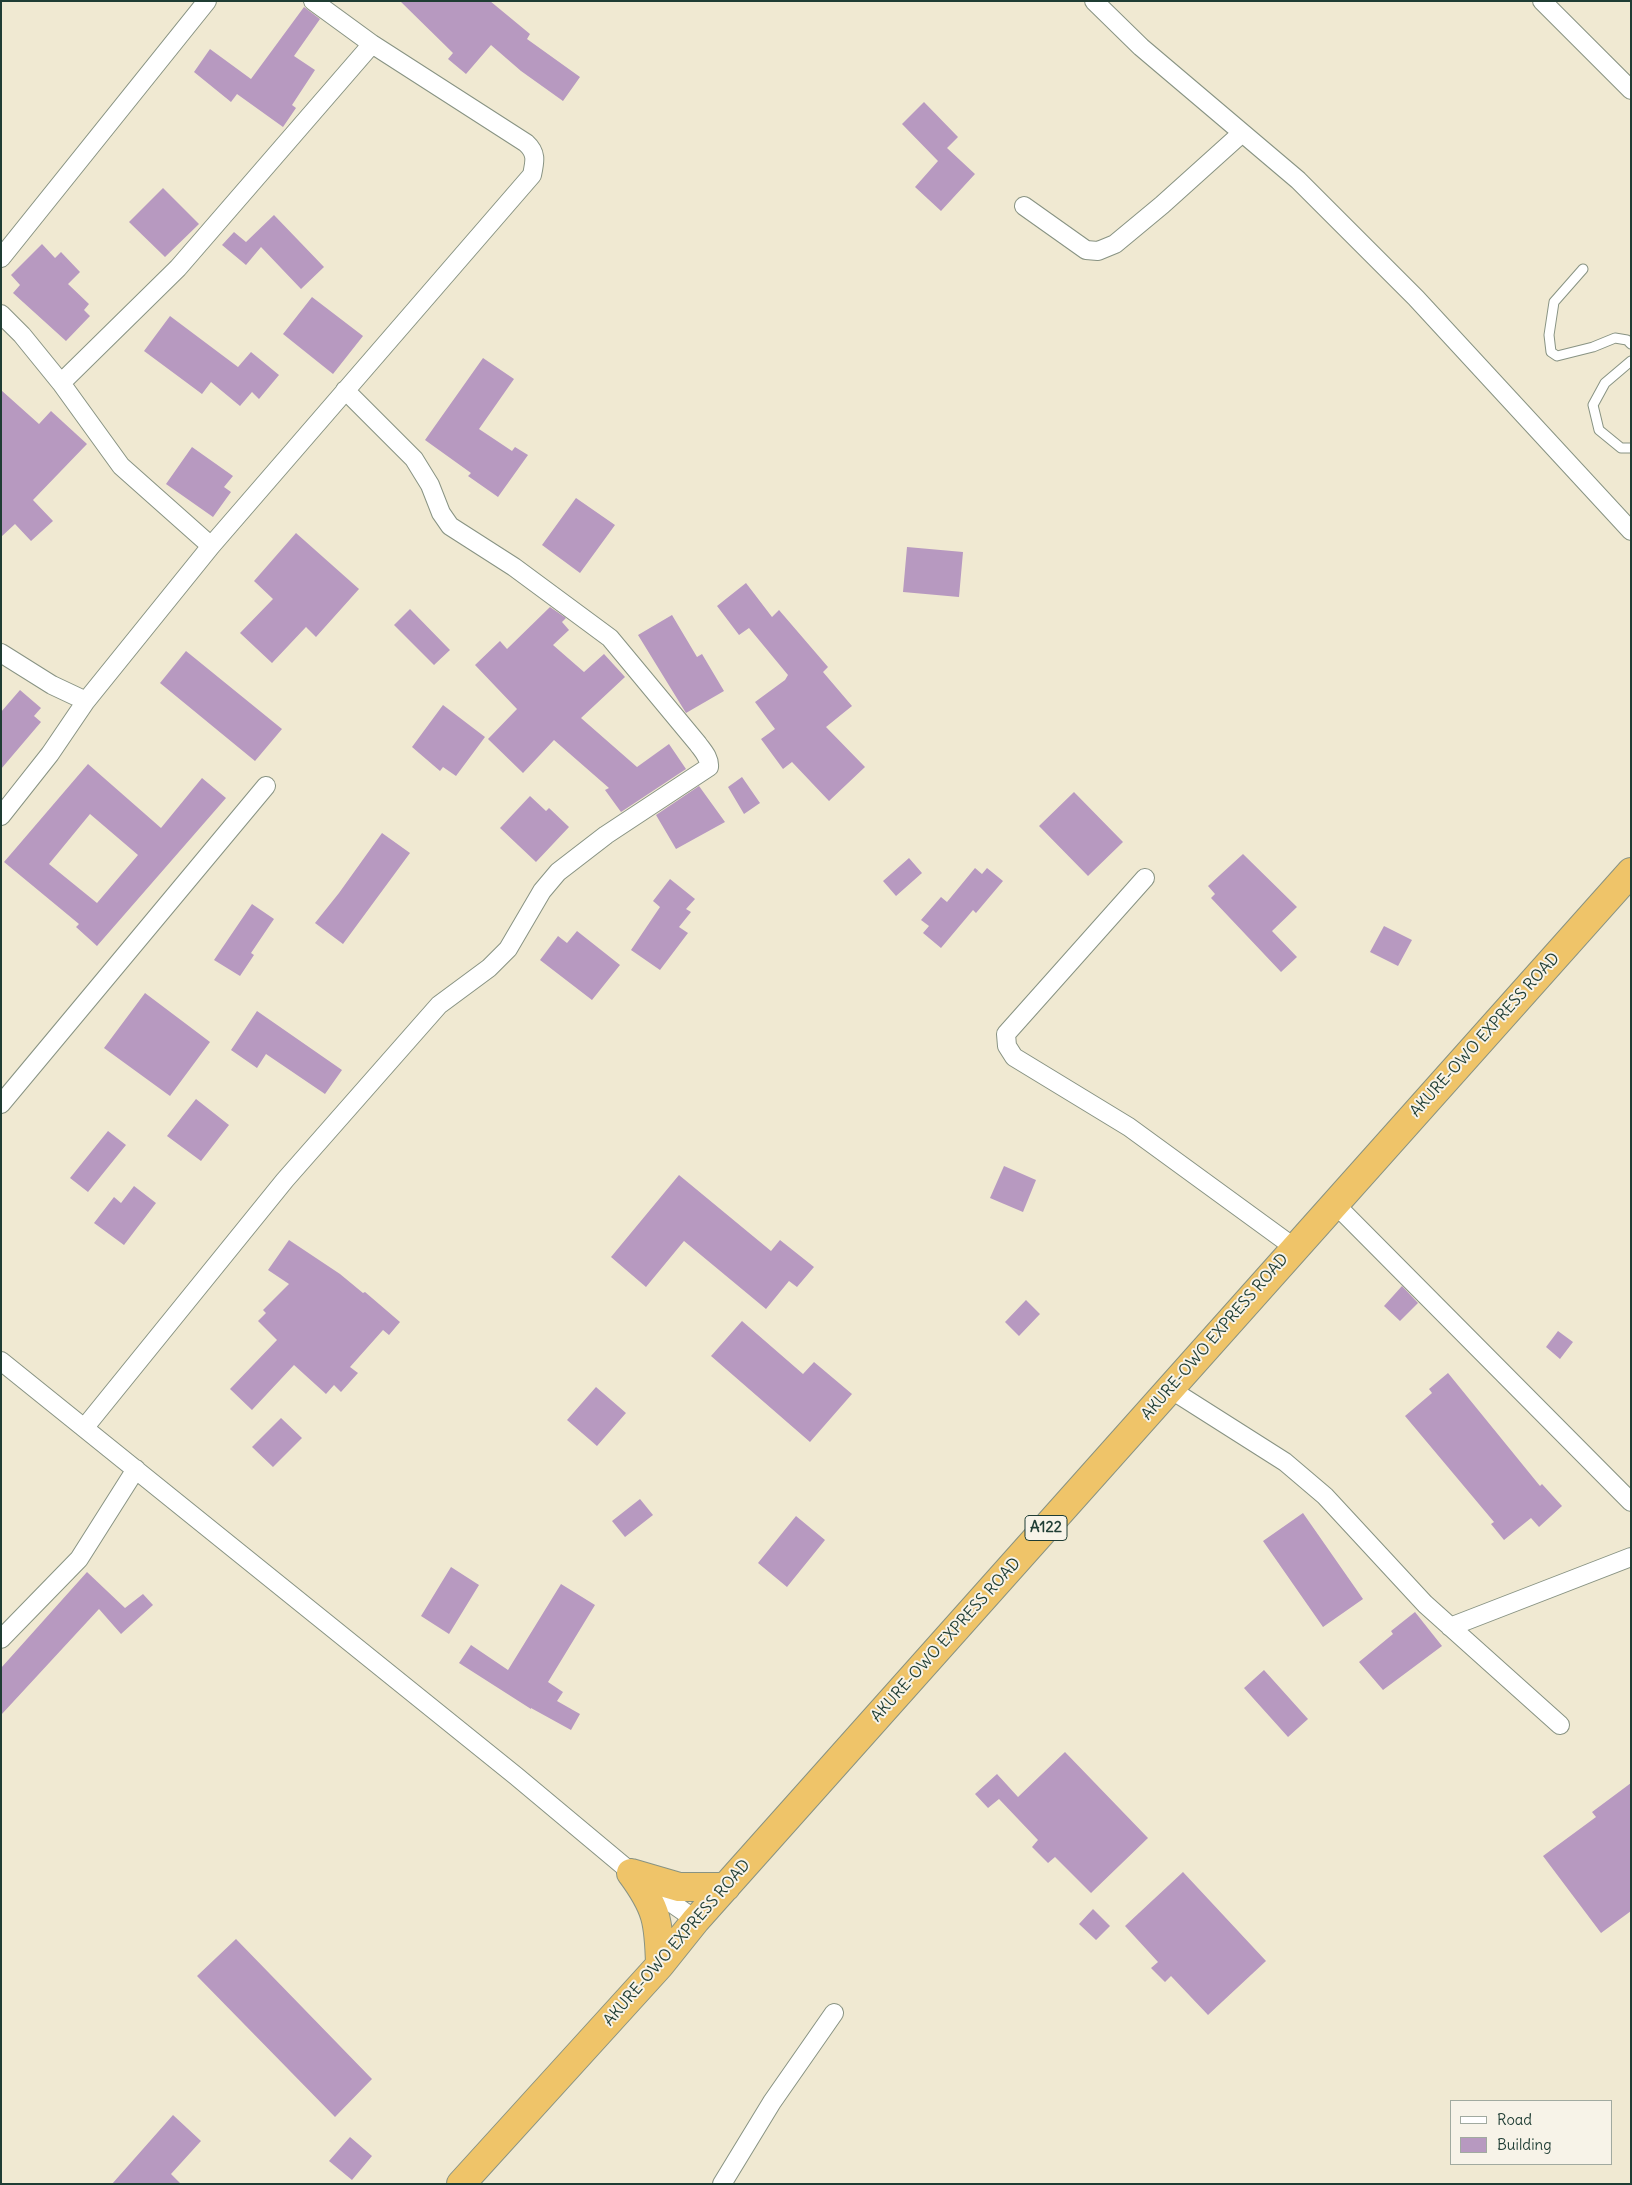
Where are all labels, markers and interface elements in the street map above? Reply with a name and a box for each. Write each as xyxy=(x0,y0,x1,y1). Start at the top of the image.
street label: AKURE-OWO EXPRESS ROAD xyxy=(1406,949,1564,1121)
street label: AKURE-OWO EXPRESS ROAD xyxy=(1138,1250,1292,1424)
road number: A122 xyxy=(1025,1516,1067,1540)
street label: AKURE-OWO EXPRESS ROAD xyxy=(867,1554,1025,1726)
street label: AKURE-OWO EXPRESS ROAD xyxy=(600,1856,754,2030)
legend xyxy=(1450,2100,1612,2165)
text: Road xyxy=(1497,2110,1532,2129)
text: Building xyxy=(1497,2135,1552,2154)

